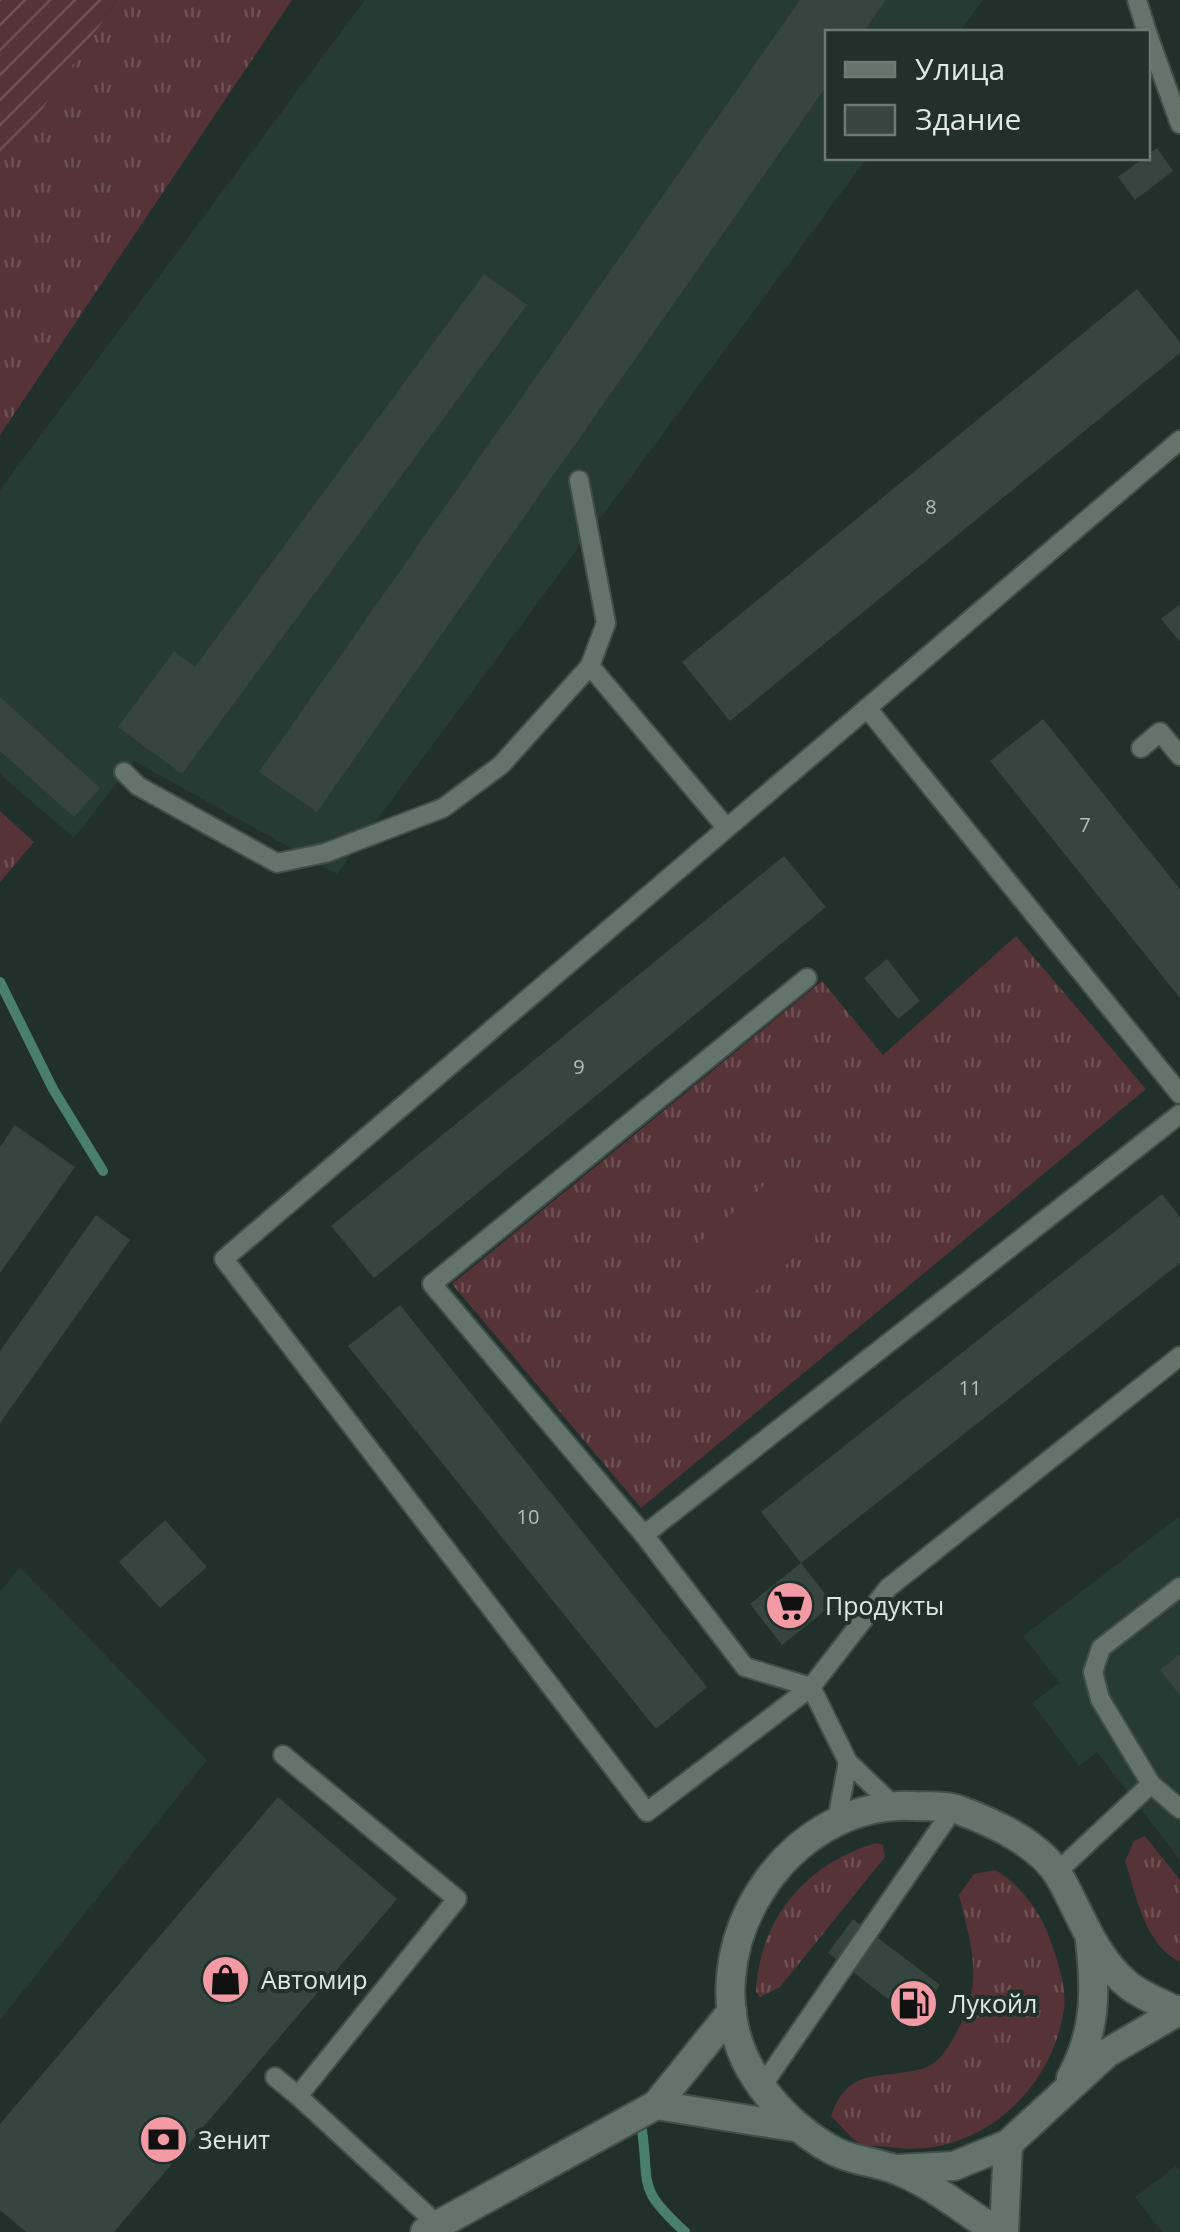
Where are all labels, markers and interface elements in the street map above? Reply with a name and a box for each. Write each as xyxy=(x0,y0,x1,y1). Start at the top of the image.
legend xyxy=(825,30,1150,160)
text: Улица xyxy=(915,48,1005,89)
text: Здание xyxy=(915,98,1021,139)
house number: 8 xyxy=(925,493,937,520)
house number: 7 xyxy=(1079,811,1091,838)
house number: 9 xyxy=(573,1053,585,1080)
house number: 11 xyxy=(959,1374,981,1401)
house number: 10 xyxy=(517,1503,539,1530)
supermarket icon: Продукты xyxy=(764,1580,816,1632)
place label: Продукты xyxy=(825,1588,944,1622)
shop icon: Автомир xyxy=(200,1954,252,2006)
place label: Автомир xyxy=(261,1962,368,1996)
fuel station icon: Лукойл xyxy=(888,1978,940,2030)
place label: Лукойл xyxy=(949,1986,1037,2020)
bank icon: Зенит xyxy=(137,2114,189,2166)
place label: Зенит xyxy=(198,2122,270,2156)

